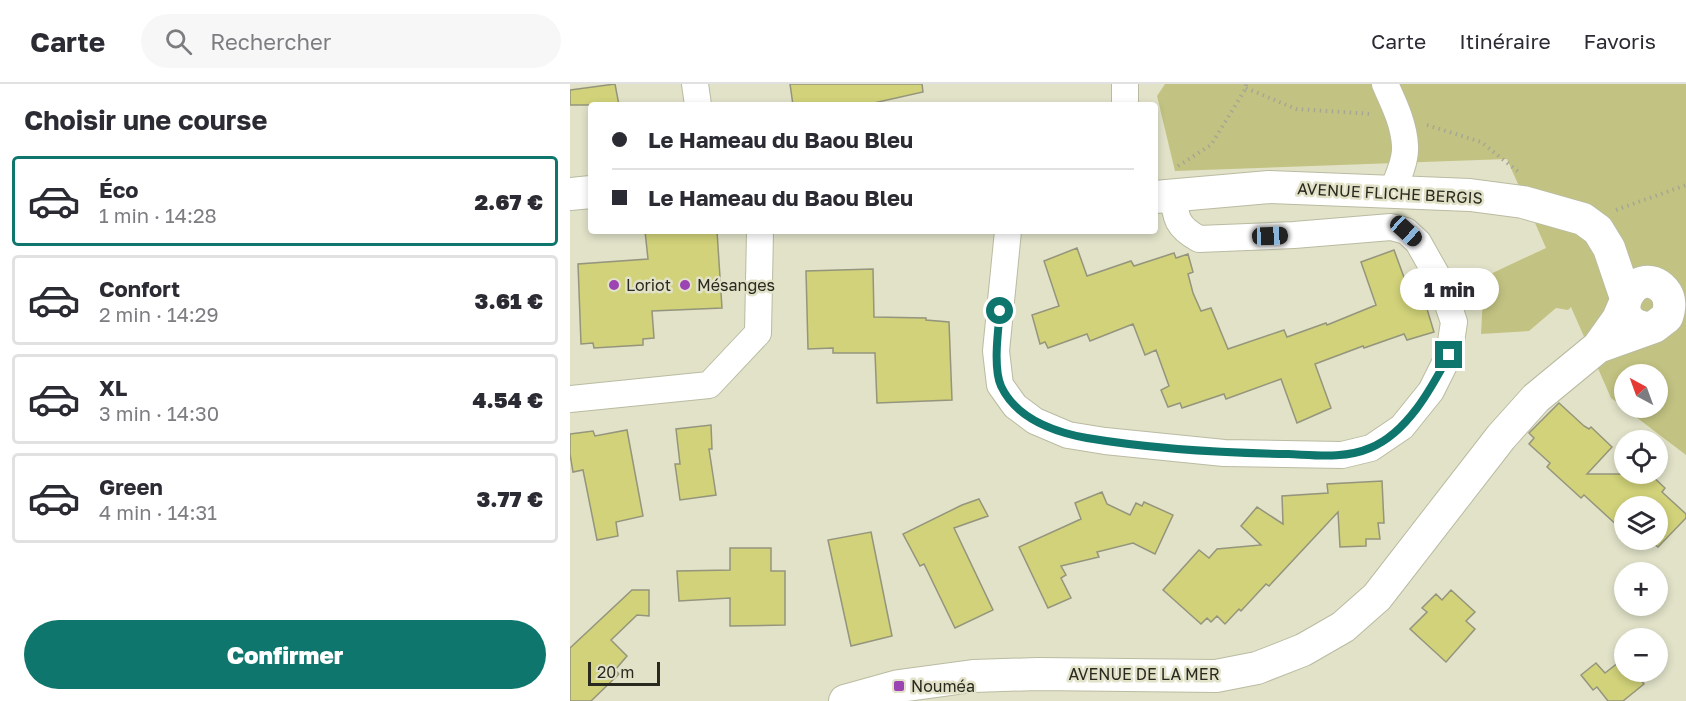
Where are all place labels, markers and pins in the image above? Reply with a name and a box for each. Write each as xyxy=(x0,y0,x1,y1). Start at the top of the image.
place label: Loriot xyxy=(626,275,671,295)
place label: Mésanges xyxy=(697,275,775,295)
marker: Loriot xyxy=(607,278,621,292)
marker: Mésanges xyxy=(678,278,692,292)
place label: Nouméa xyxy=(911,676,975,696)
marker: Nouméa xyxy=(892,679,906,693)

